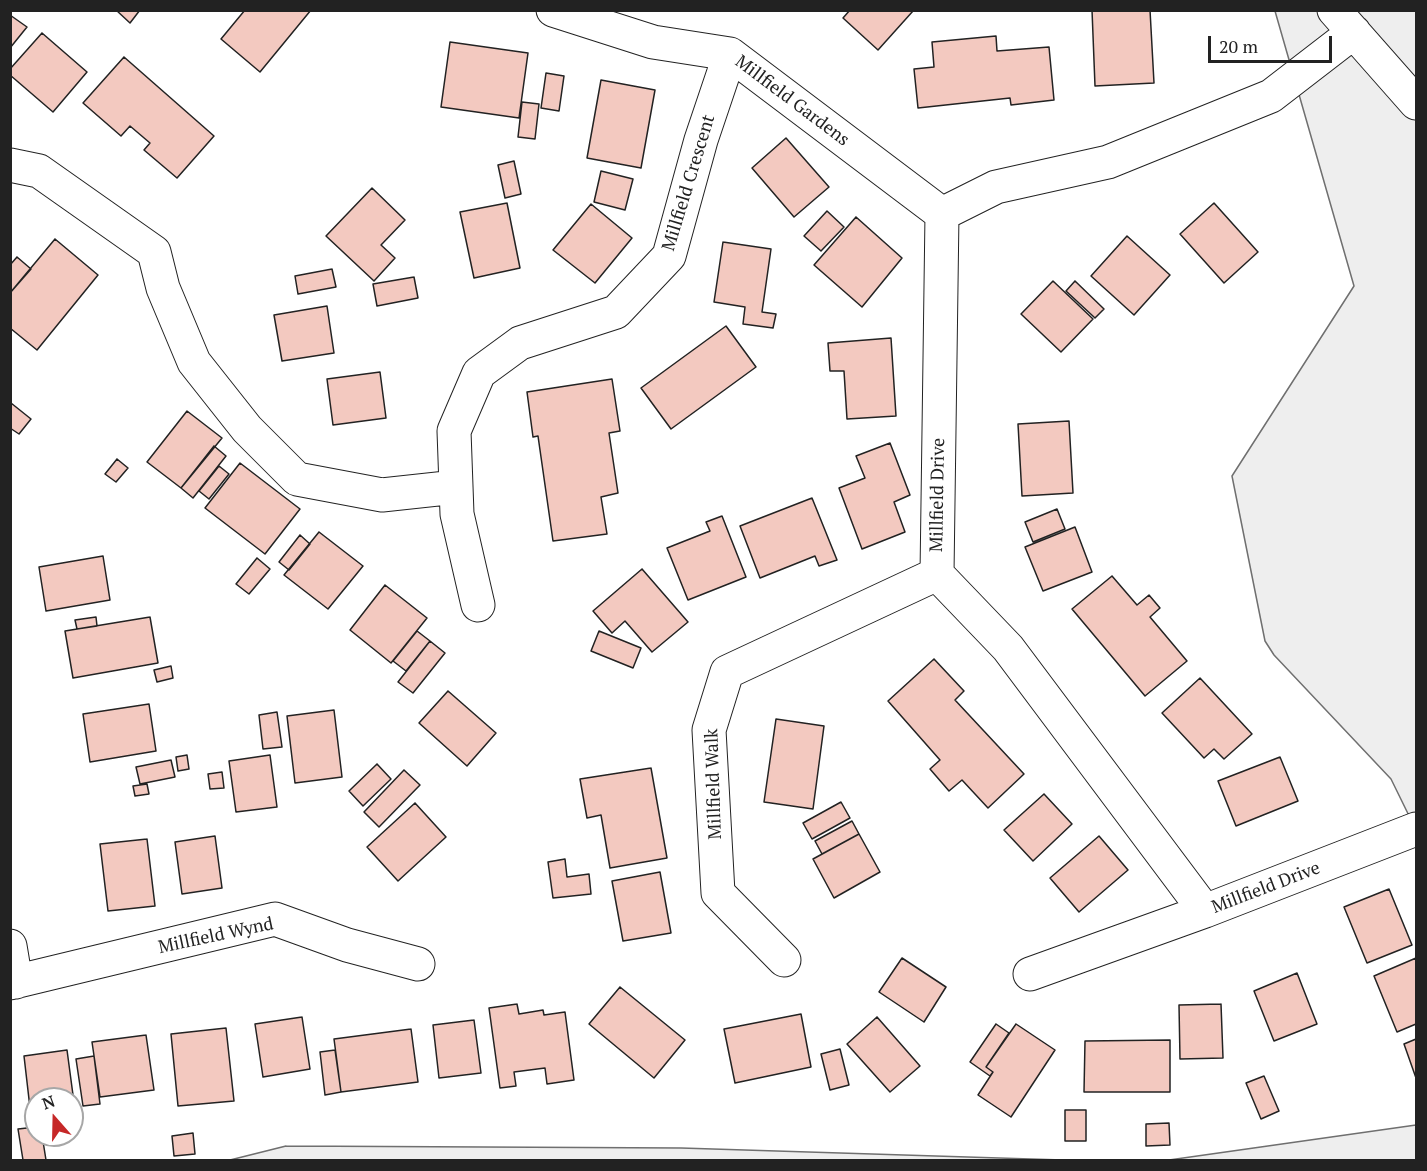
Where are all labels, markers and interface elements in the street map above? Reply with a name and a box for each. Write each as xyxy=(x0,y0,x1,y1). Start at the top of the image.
scale bar xyxy=(1211,24,1336,62)
text: 20 m xyxy=(1219,34,1258,58)
street label: Millfield Gardens xyxy=(731,51,853,151)
street label: Millfield Crescent xyxy=(658,112,720,254)
street label: Millfield Drive xyxy=(926,438,950,552)
street label: Millfield Walk xyxy=(701,728,727,840)
street label: Millfield Drive xyxy=(1209,857,1323,919)
street label: Millfield Wynd xyxy=(156,913,276,959)
north arrow xyxy=(24,1087,84,1147)
text: N xyxy=(39,1090,58,1114)

